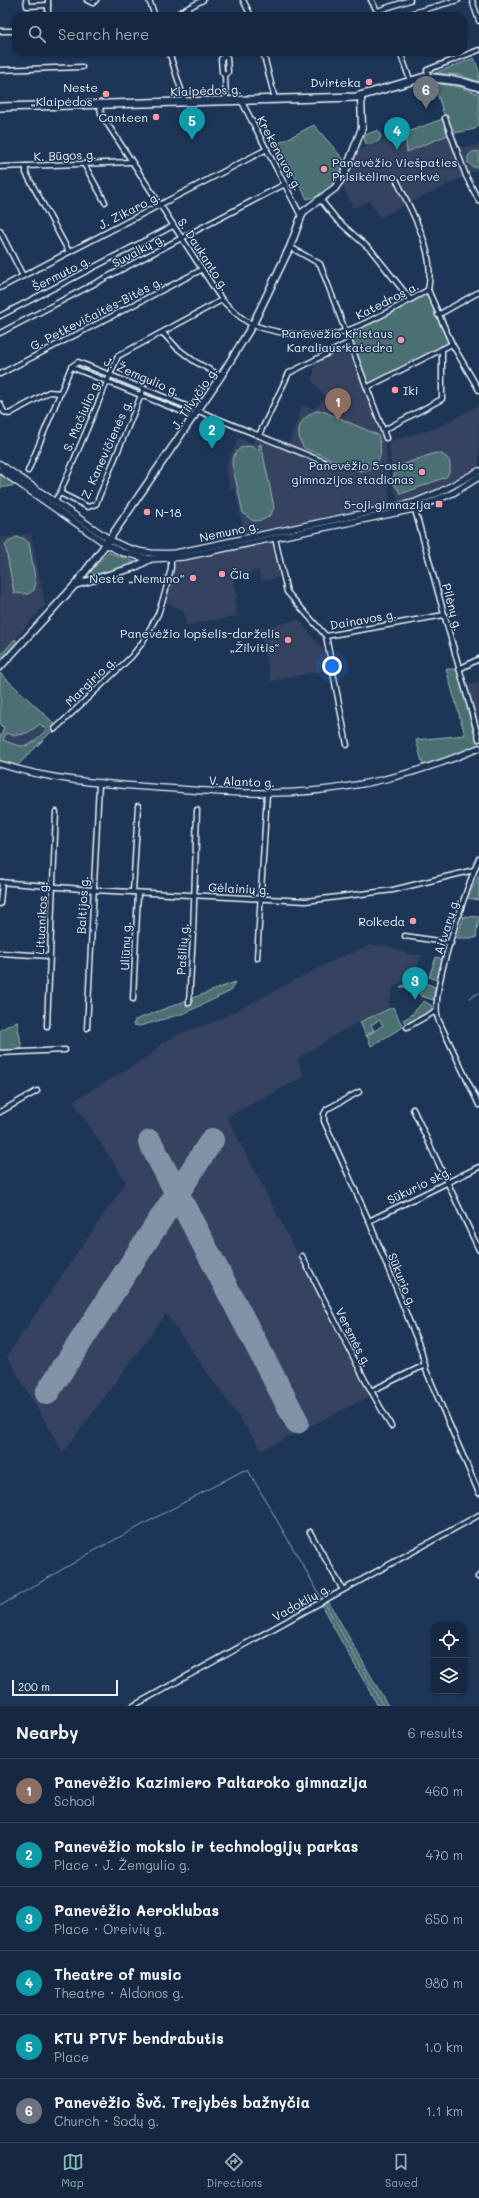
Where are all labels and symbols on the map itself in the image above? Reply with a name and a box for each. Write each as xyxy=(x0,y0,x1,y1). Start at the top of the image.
place label: Dvirteka xyxy=(310,74,361,90)
pin: 6 xyxy=(413,76,439,109)
marker: Dvirteka xyxy=(364,77,374,87)
place label: Neste „Klaipėdos“ xyxy=(30,79,98,109)
street label: Klaipėdos g. xyxy=(170,81,242,99)
marker: Neste „Klaipėdos“ xyxy=(101,89,111,99)
pin: 5 xyxy=(179,107,205,140)
place label: Canteen xyxy=(99,109,148,125)
marker: Canteen xyxy=(151,112,161,122)
street label: Krekenavos g. xyxy=(254,113,306,193)
pin: 4 xyxy=(384,117,410,150)
street label: K. Būgos g. xyxy=(33,146,97,164)
place label: Panevėžio Viešpaties Prisikėlimo cerkvė xyxy=(332,154,458,184)
marker: Panevėžio Viešpaties Prisikėlimo cerkvė xyxy=(319,164,329,174)
street label: J. Zikaro g. xyxy=(95,188,163,232)
street label: S. Daukanto g. xyxy=(175,215,233,293)
street label: Suvalkų g. xyxy=(109,229,167,271)
street label: Šermuto g. xyxy=(29,252,93,294)
street label: G. Petkevičaitės-Bitės g. xyxy=(27,273,165,353)
street label: Katedros a. xyxy=(353,277,421,323)
place label: Panevėžio Kristaus Karaliaus katedra xyxy=(281,325,393,355)
marker: Panevėžio Kristaus Karaliaus katedra xyxy=(396,335,406,345)
street label: J. Žemgulio g. xyxy=(102,353,182,399)
street label: J. Tilvyčio g. xyxy=(167,364,221,432)
street label: S. Mačiulio g. xyxy=(59,377,103,453)
place label: Iki xyxy=(403,382,418,398)
marker: Iki xyxy=(390,385,400,395)
pin: 1 xyxy=(325,388,351,421)
street label: Z. Kanevičienės g. xyxy=(77,397,135,501)
pin: 2 xyxy=(199,416,225,449)
place label: Panevėžio 5-osios gimnazijos stadionas xyxy=(292,457,414,487)
marker: Panevėžio 5-osios gimnazijos stadionas xyxy=(417,467,427,477)
place label: 5-oji gimnazija xyxy=(344,496,431,512)
marker: 5-oji gimnazija xyxy=(434,499,444,509)
place label: N-18 xyxy=(155,504,182,520)
marker: N-18 xyxy=(142,507,152,517)
street label: Nemuno g. xyxy=(198,517,260,545)
place label: Čia xyxy=(230,566,250,582)
marker: Čia xyxy=(217,569,227,579)
place label: Neste „Nemuno“ xyxy=(89,570,185,586)
marker: Neste „Nemuno“ xyxy=(188,573,198,583)
street label: Pilėnų g. xyxy=(439,581,467,633)
street label: Dainavos g. xyxy=(329,605,397,633)
place label: Panevėžio lopšelis-darželis „Žilvitis“ xyxy=(120,625,280,655)
marker: Panevėžio lopšelis-darželis „Žilvitis“ xyxy=(283,635,293,645)
street label: Margirio g. xyxy=(61,653,119,709)
your location xyxy=(322,656,342,676)
street label: V. Alanto g. xyxy=(209,772,275,790)
street label: Baltijos g. xyxy=(72,876,92,934)
street label: Gėlainių g. xyxy=(208,878,270,898)
street label: Lituanikos g. xyxy=(31,881,51,955)
street label: Aitvarų g. xyxy=(430,896,462,956)
place label: Rolkeda xyxy=(358,913,405,929)
marker: Rolkeda xyxy=(408,916,418,926)
street label: Uliūnų g. xyxy=(116,921,134,971)
street label: Pašilių g. xyxy=(172,923,192,975)
pin: 3 xyxy=(402,967,428,1000)
street label: Sūkurio skg. xyxy=(384,1163,454,1207)
street label: Sūkurio g. xyxy=(385,1250,421,1310)
street label: Versmės g. xyxy=(332,1305,376,1369)
street label: Vadoklių g. xyxy=(269,1580,333,1624)
scale bar xyxy=(12,1678,118,1697)

